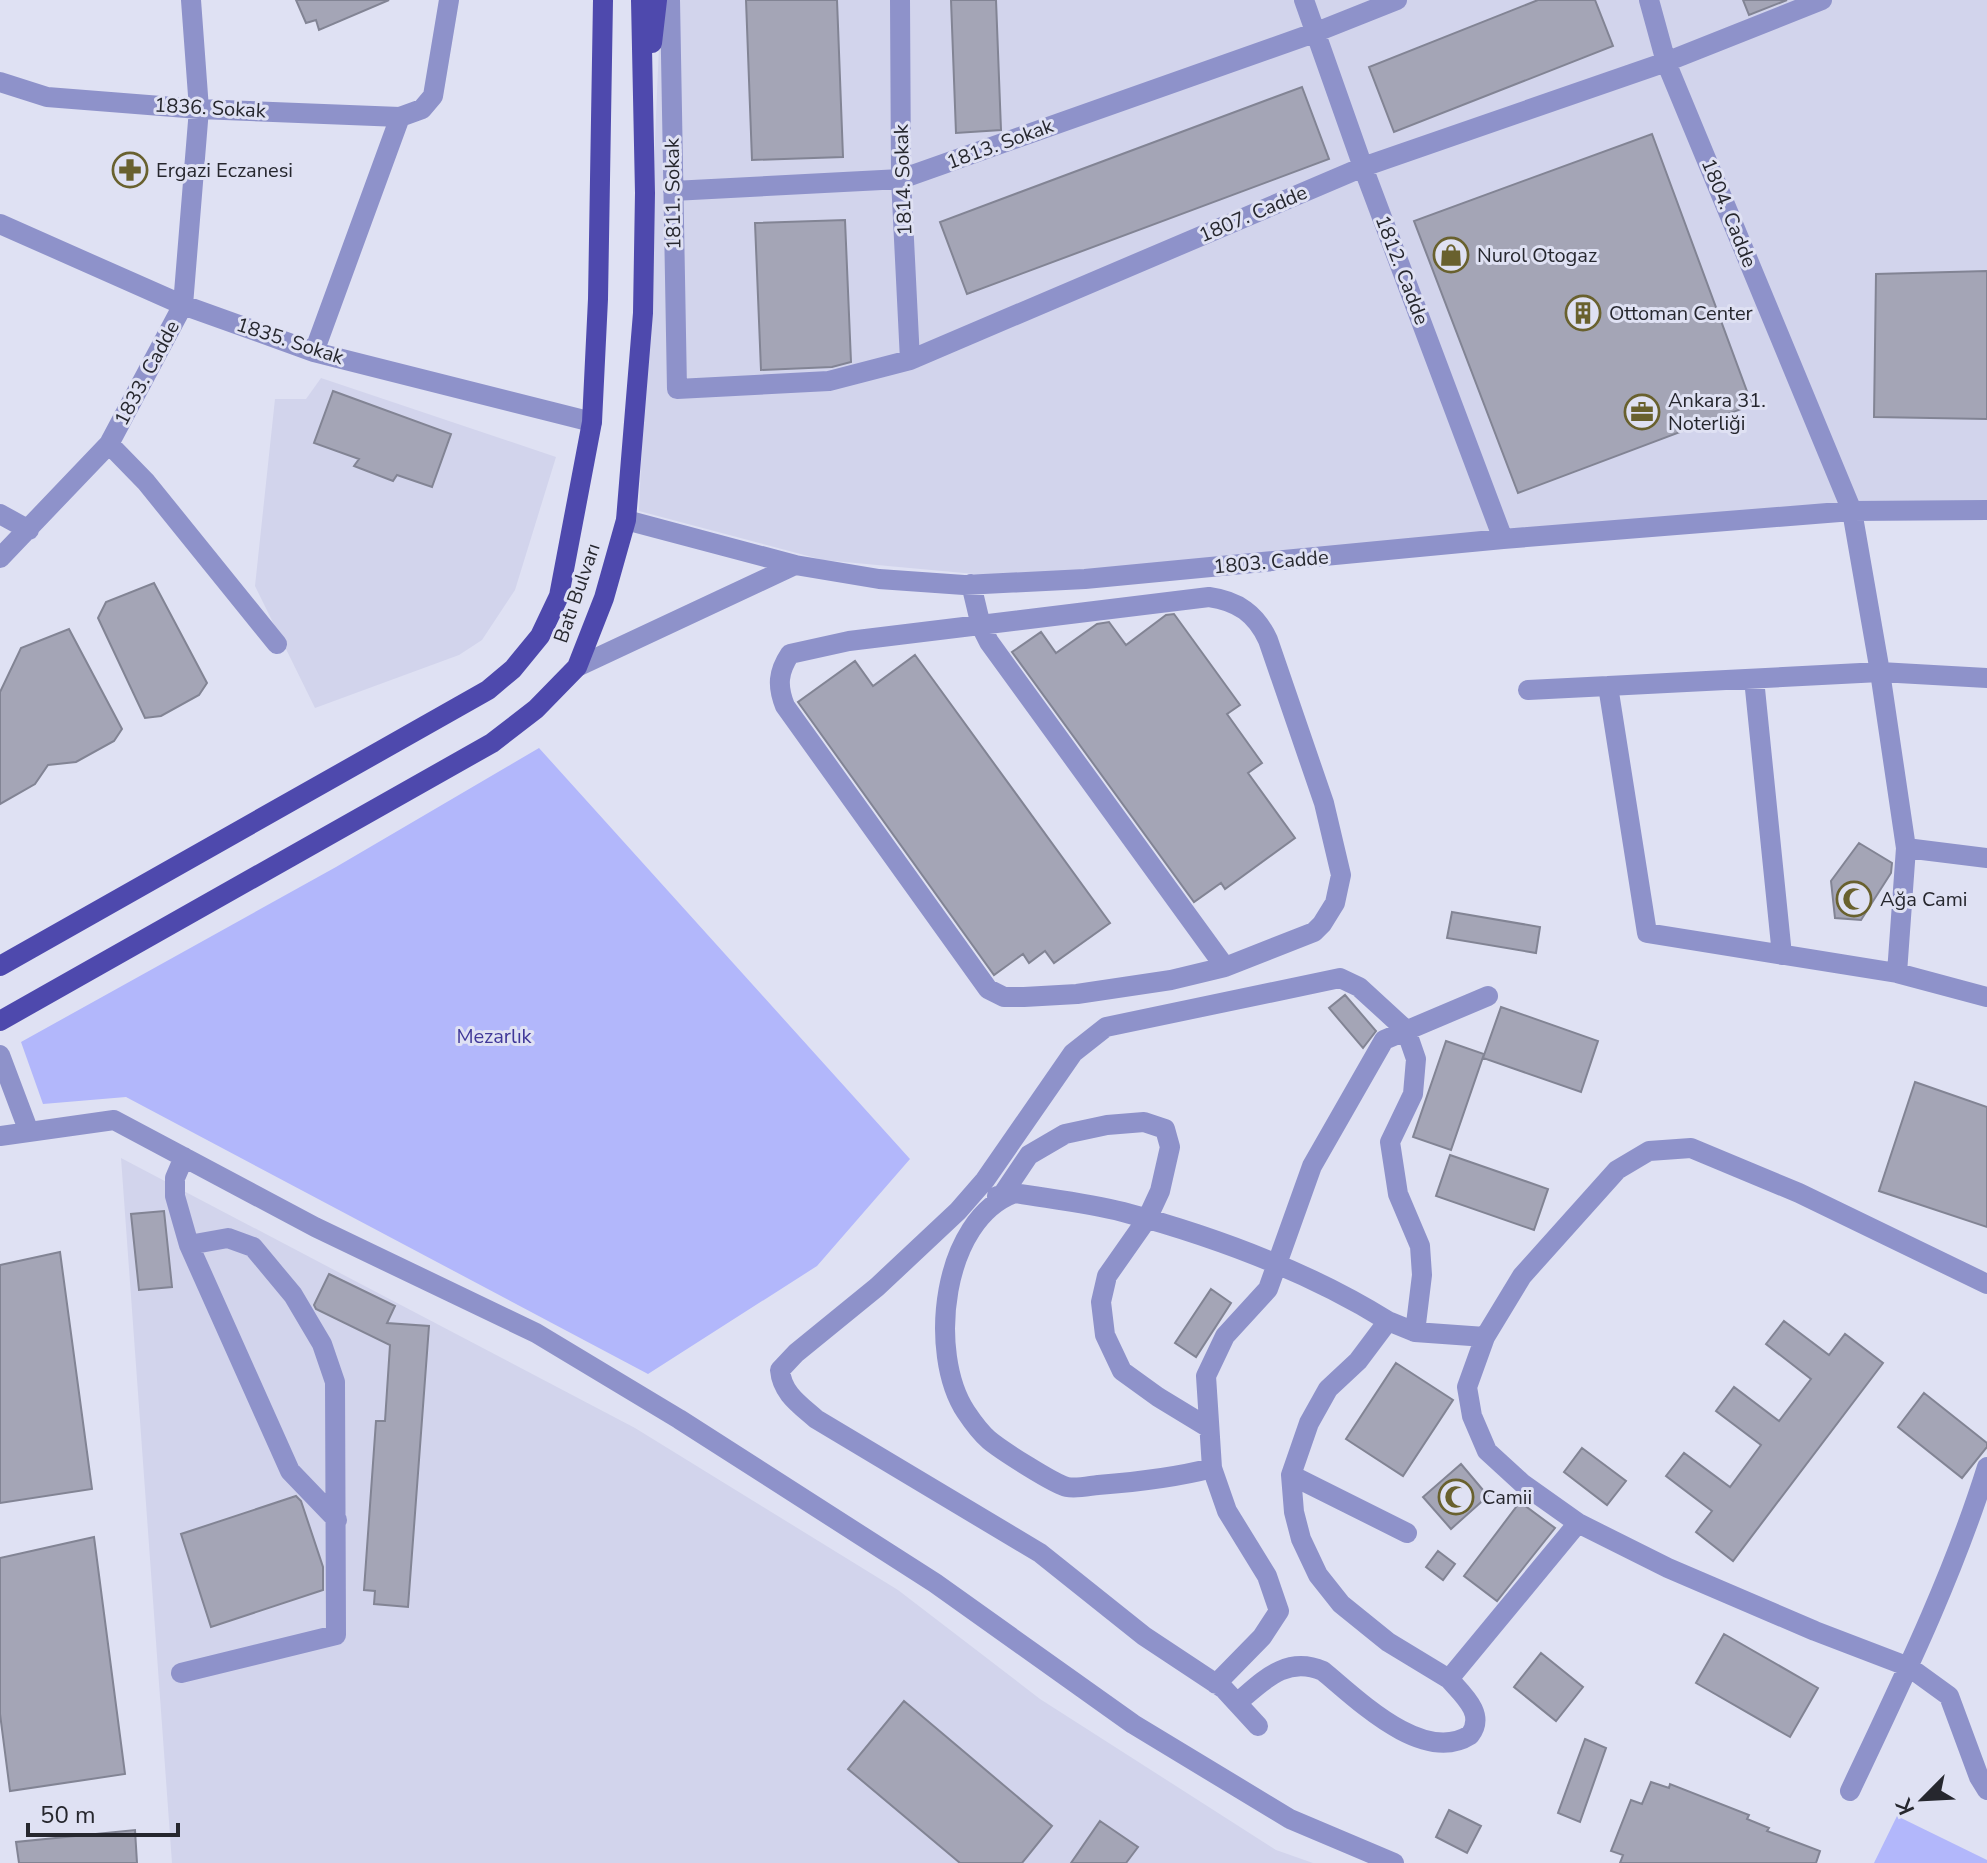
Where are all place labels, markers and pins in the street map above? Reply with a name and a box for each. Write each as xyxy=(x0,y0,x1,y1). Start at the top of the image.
pharmacy icon: Ergazi Eczanesi xyxy=(111,151,149,189)
place label: Ergazi Eczanesi xyxy=(156,157,293,184)
shop icon: Nurol Otogaz xyxy=(1432,236,1470,274)
place label: Nurol Otogaz xyxy=(1477,242,1597,269)
building icon: Ottoman Center xyxy=(1564,294,1602,332)
place label: Ottoman Center xyxy=(1609,300,1753,327)
place label: Ankara 31. Noterliği xyxy=(1668,387,1766,437)
office icon: Ankara 31. Noterliği xyxy=(1623,393,1661,431)
mosque icon: Ağa Cami xyxy=(1835,880,1873,918)
place label: Ağa Cami xyxy=(1880,886,1967,913)
mosque icon: Camii xyxy=(1437,1478,1475,1516)
place label: Camii xyxy=(1482,1484,1532,1511)

